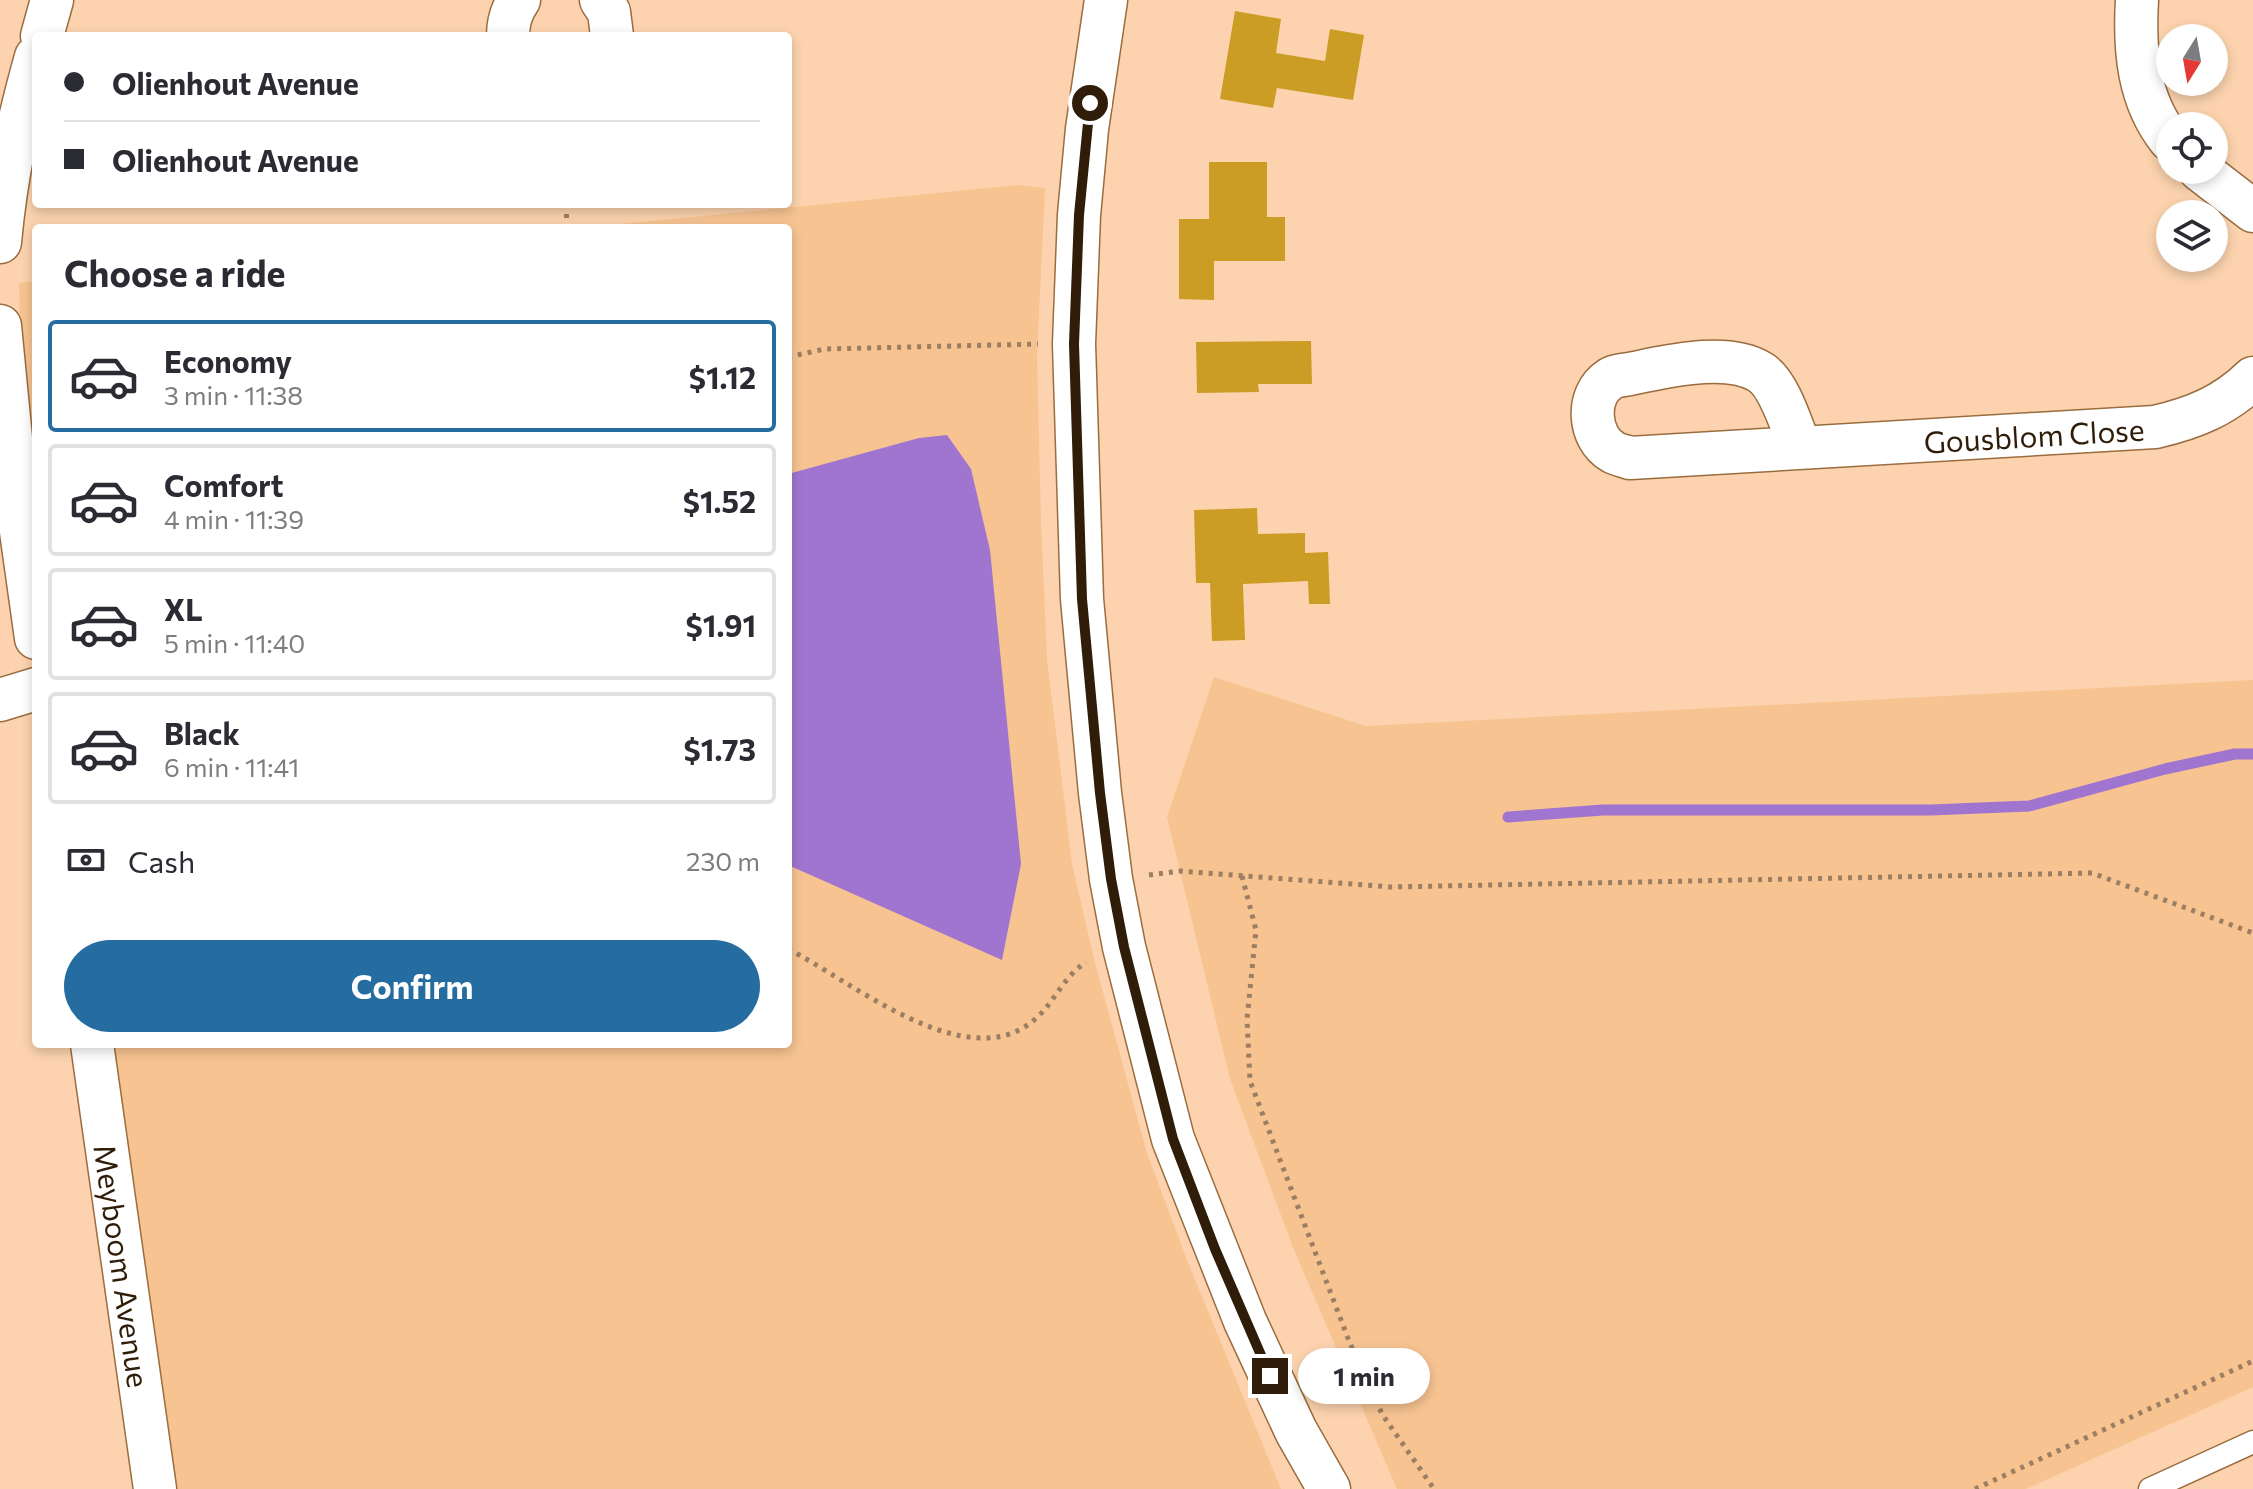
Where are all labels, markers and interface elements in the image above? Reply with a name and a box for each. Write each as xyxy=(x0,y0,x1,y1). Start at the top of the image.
north arrow xyxy=(2156,24,2228,96)
map controls xyxy=(2156,24,2228,272)
text: Olienhout Avenue xyxy=(112,64,359,101)
route start xyxy=(1072,85,1108,121)
button: locate xyxy=(2156,112,2228,184)
text: Olienhout Avenue xyxy=(112,141,359,178)
button: layers xyxy=(2156,200,2228,272)
text: Choose a ride xyxy=(64,250,285,294)
icon: car xyxy=(68,340,140,412)
text: Economy xyxy=(164,342,292,379)
text: $1.12 xyxy=(689,358,756,395)
text: 3 min · 11:38 xyxy=(164,379,303,410)
street label: Gousblom Close xyxy=(1923,409,2145,459)
icon: car xyxy=(68,464,140,536)
text: Comfort xyxy=(164,466,283,503)
text: $1.52 xyxy=(683,482,756,519)
text: 4 min · 11:39 xyxy=(164,503,304,534)
icon: car xyxy=(68,588,140,660)
text: XL xyxy=(164,590,203,627)
text: $1.91 xyxy=(686,606,756,643)
text: 5 min · 11:40 xyxy=(164,627,305,658)
icon: car xyxy=(68,712,140,784)
text: Black xyxy=(164,714,240,751)
text: $1.73 xyxy=(684,730,756,767)
text: 6 min · 11:41 xyxy=(164,751,299,782)
icon: cash xyxy=(64,838,108,882)
text: Cash xyxy=(128,842,195,879)
text: 230 m xyxy=(686,845,760,876)
button: Confirm xyxy=(64,940,760,1032)
street label: Meyboom Avenue xyxy=(88,1142,159,1390)
callout: 1 min xyxy=(1298,1348,1430,1404)
route end xyxy=(1252,1358,1288,1394)
text: 1 min xyxy=(1333,1360,1395,1391)

